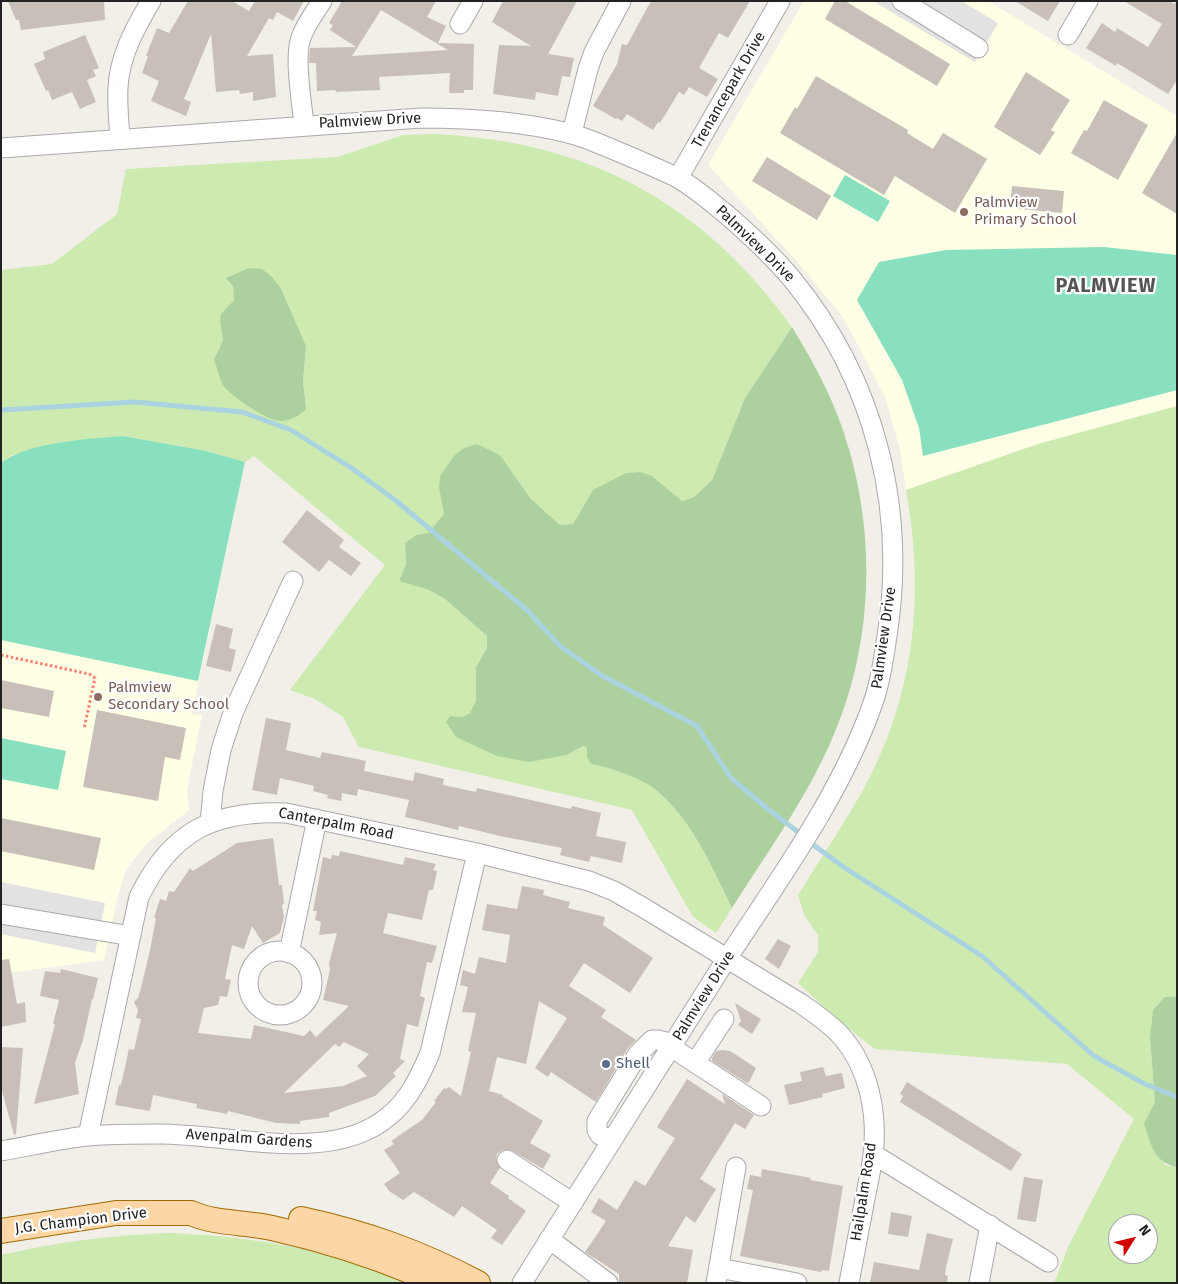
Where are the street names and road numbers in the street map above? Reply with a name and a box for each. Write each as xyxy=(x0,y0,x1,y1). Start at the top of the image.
street label: Trenancepark Drive xyxy=(688,29,770,151)
street label: Palmview Drive xyxy=(318,109,422,133)
street label: Palmview Drive xyxy=(712,202,798,286)
street label: Palmview Drive xyxy=(868,586,900,690)
street label: Canterpalm Road xyxy=(277,804,395,844)
street label: Palmview Drive xyxy=(669,948,739,1044)
street label: Avenpalm Gardens xyxy=(185,1126,313,1152)
street label: Hailpalm Road xyxy=(847,1141,881,1243)
street label: J.G. Champion Drive xyxy=(14,1204,148,1238)

